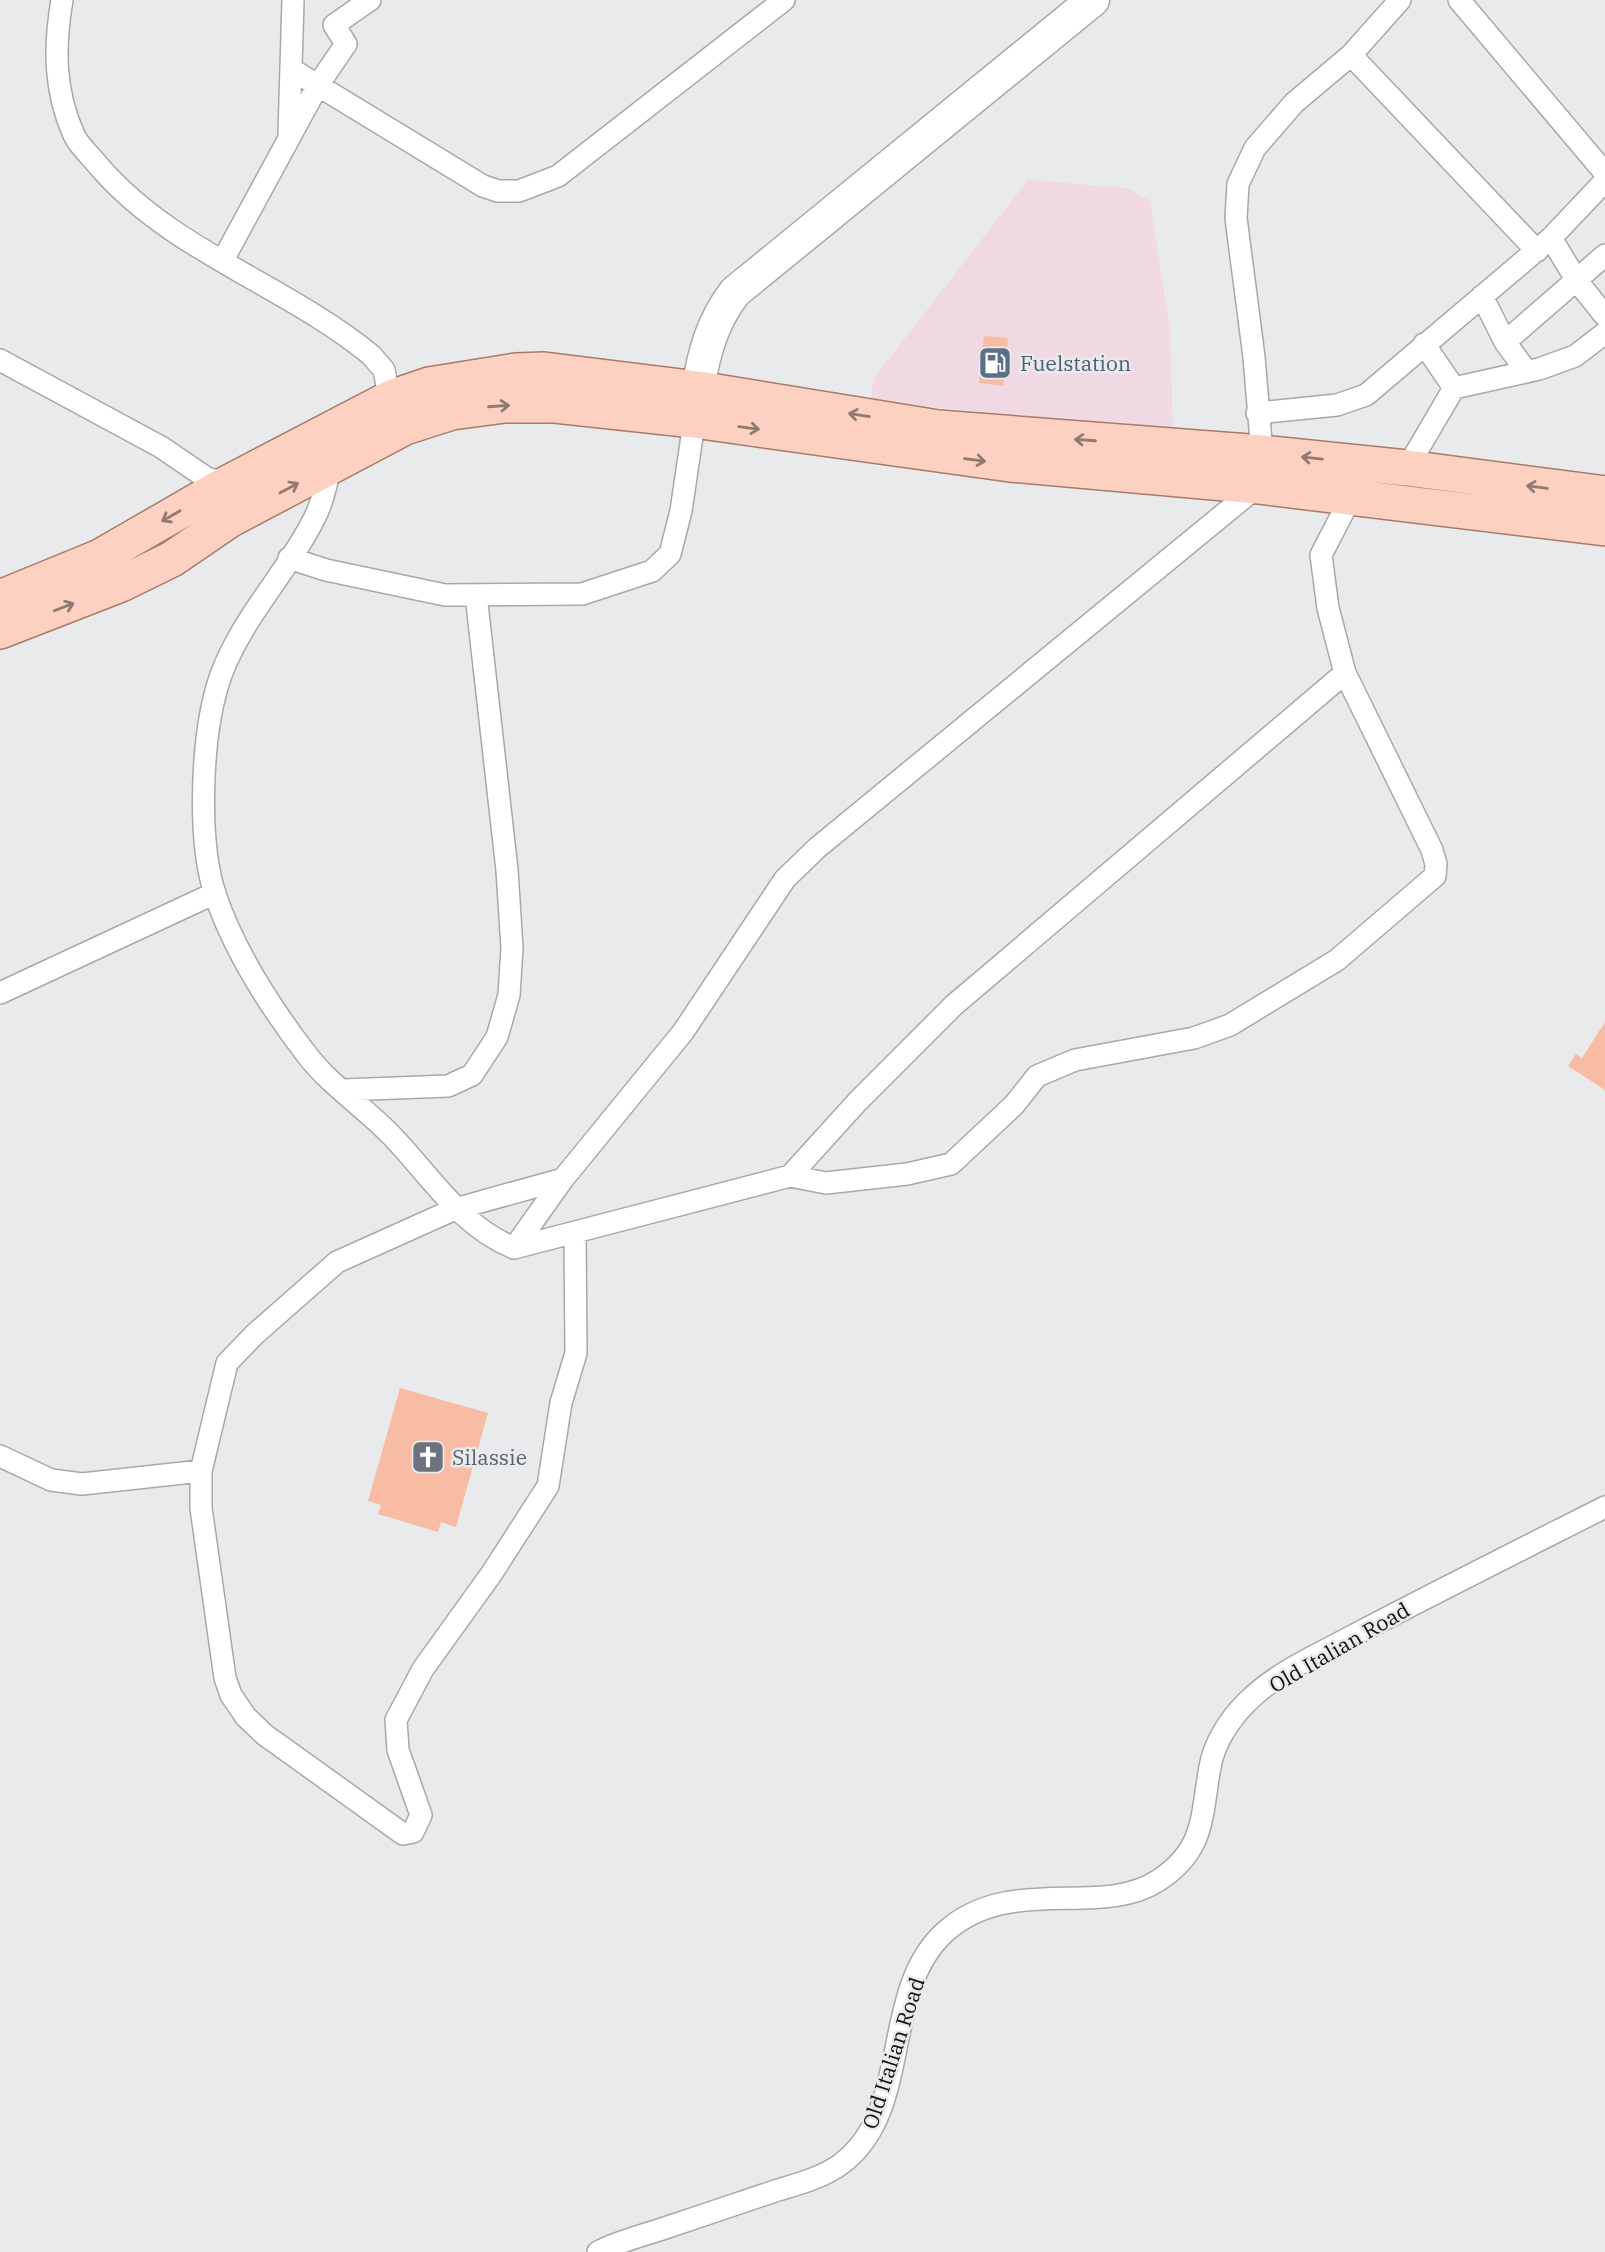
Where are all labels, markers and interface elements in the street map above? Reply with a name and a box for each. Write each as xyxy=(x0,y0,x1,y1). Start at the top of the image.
fuel station icon: Fuelstation xyxy=(976,344,1014,382)
place label: Fuelstation xyxy=(1020,349,1131,377)
one-way arrow xyxy=(487,399,510,412)
one-way arrow xyxy=(848,408,871,421)
one-way arrow xyxy=(738,422,760,435)
one-way arrow xyxy=(1074,433,1097,446)
one-way arrow xyxy=(1301,452,1323,465)
one-way arrow xyxy=(963,453,986,466)
one-way arrow xyxy=(278,480,299,494)
one-way arrow xyxy=(1526,480,1549,493)
one-way arrow xyxy=(161,510,182,523)
one-way arrow xyxy=(52,599,74,612)
church icon: Silassie xyxy=(409,1438,447,1476)
place label: Silassie xyxy=(452,1443,527,1471)
street label: Old Italian Road xyxy=(1264,1595,1415,1699)
street label: Old Italian Road xyxy=(855,1973,931,2132)

